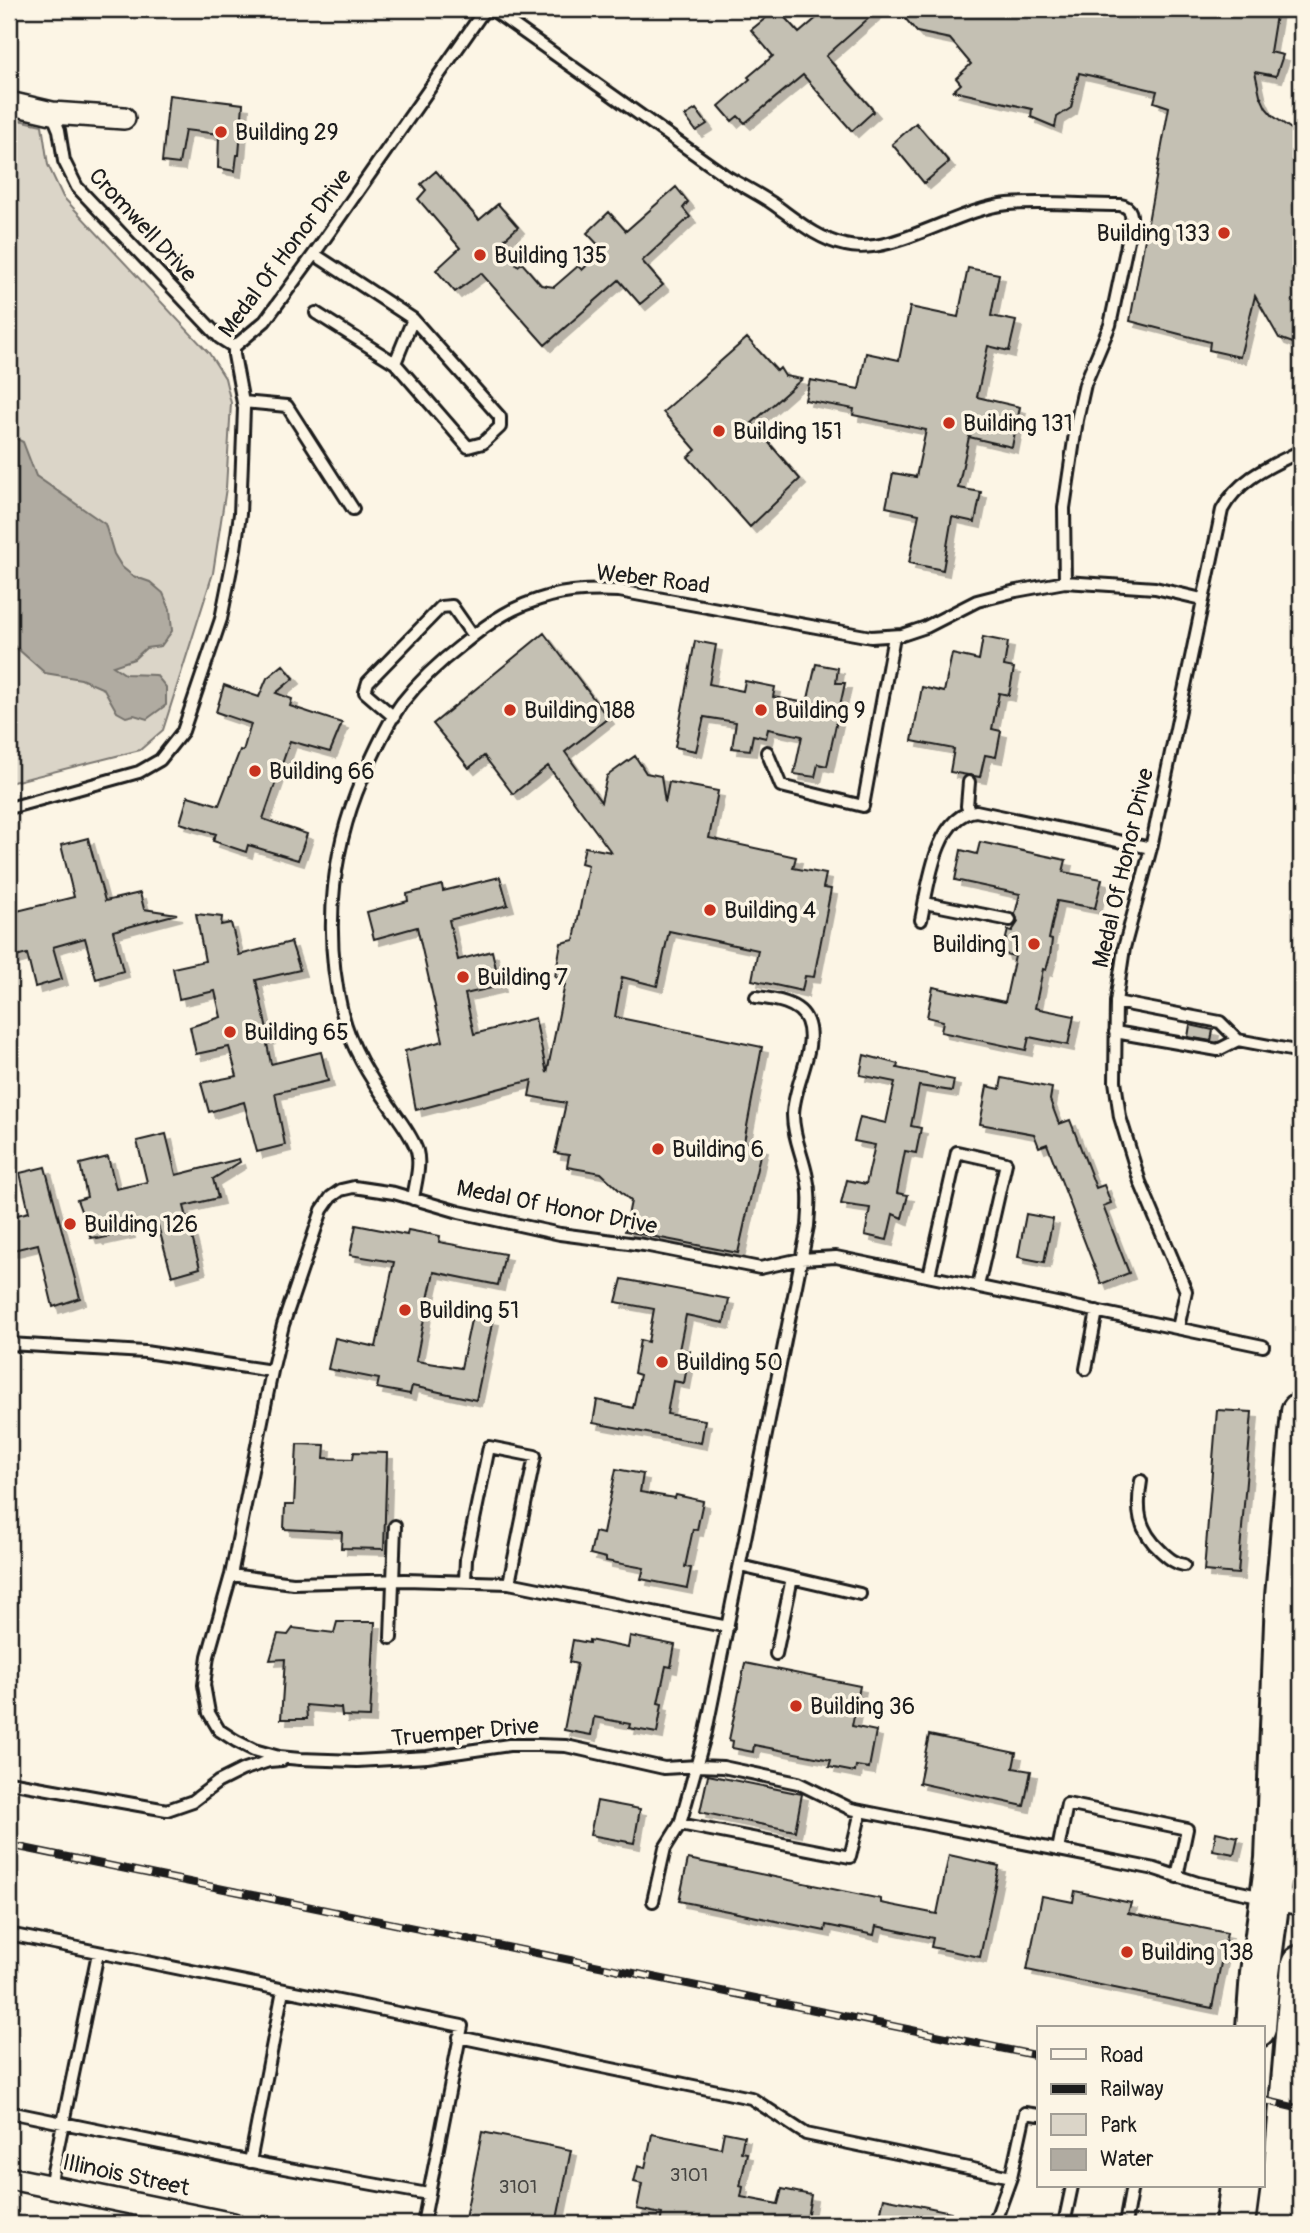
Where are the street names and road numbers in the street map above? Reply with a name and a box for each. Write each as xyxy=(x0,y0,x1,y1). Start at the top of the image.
street label: Cromwell Drive xyxy=(83,162,204,289)
street label: Medal Of Honor Drive xyxy=(212,162,358,343)
street label: Weber Road xyxy=(594,558,712,600)
street label: Medal Of Honor Drive xyxy=(1086,765,1160,971)
street label: Medal Of Honor Drive xyxy=(454,1173,661,1241)
street label: Truemper Drive xyxy=(390,1711,541,1753)
street label: Illinois Street xyxy=(60,2147,193,2203)

